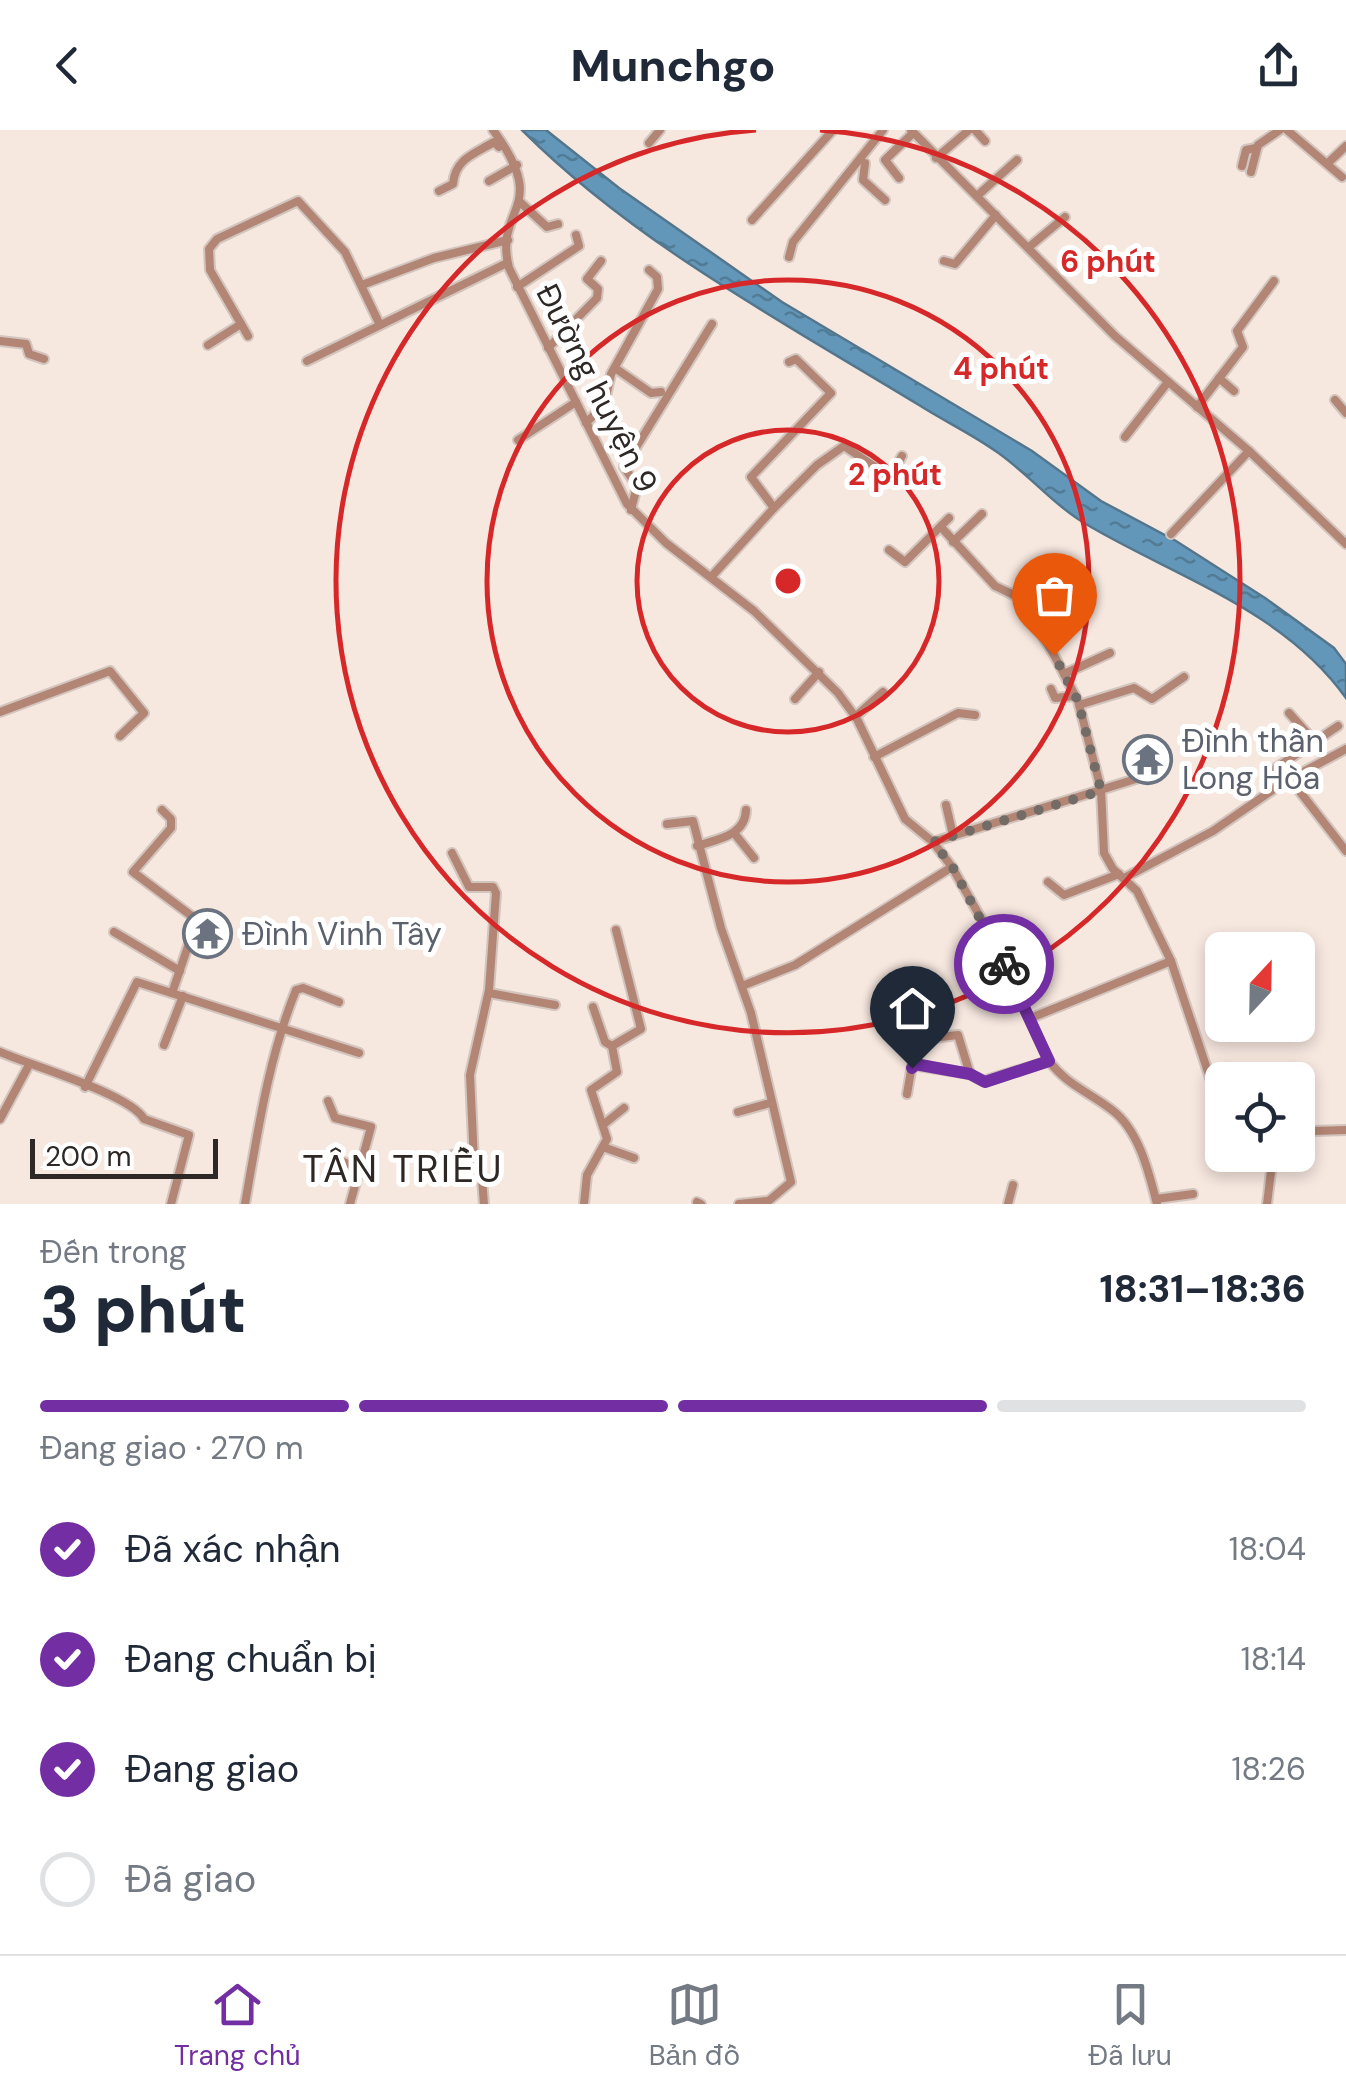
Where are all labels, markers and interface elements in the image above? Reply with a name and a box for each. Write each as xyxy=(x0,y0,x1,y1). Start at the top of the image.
text: Munchgo xyxy=(570,36,776,95)
icon: back xyxy=(40,38,95,93)
icon: share xyxy=(1251,38,1306,93)
text: 6 phút xyxy=(1060,242,1156,281)
street label: Đường huyện 9 xyxy=(526,276,668,500)
text: 4 phút xyxy=(953,349,1049,388)
text: 2 phút xyxy=(848,455,942,494)
pin xyxy=(1012,553,1097,656)
centre of rings xyxy=(770,563,806,599)
icon: bag xyxy=(1027,568,1082,623)
place label: Đình thần Long Hòa xyxy=(1182,720,1324,799)
temple icon: Đình thần Long Hòa xyxy=(1121,733,1173,785)
temple icon: Đình Vinh Tây xyxy=(181,908,233,960)
place label: Đình Vinh Tây xyxy=(242,913,442,955)
courier xyxy=(954,914,1054,1014)
north arrow xyxy=(1205,932,1315,1042)
map controls xyxy=(1205,932,1315,1172)
icon: bike xyxy=(977,937,1032,992)
pin xyxy=(870,966,955,1069)
icon: home xyxy=(885,981,940,1036)
button: locate xyxy=(1205,1062,1315,1172)
scale bar xyxy=(30,1134,218,1178)
text: 200 m xyxy=(45,1138,132,1175)
district label: TÂN TRIỀU xyxy=(302,1144,504,1194)
text: Đến trong xyxy=(40,1231,187,1273)
text: 18:31–18:36 xyxy=(1100,1264,1306,1314)
text: 3 phút xyxy=(40,1268,246,1352)
text: Đang giao · 270 m xyxy=(40,1427,304,1469)
icon: check xyxy=(40,1522,95,1577)
text: Đã xác nhận xyxy=(125,1524,341,1574)
text: 18:04 xyxy=(1229,1528,1306,1570)
icon: check xyxy=(40,1632,95,1687)
text: Đang chuẩn bị xyxy=(125,1634,376,1684)
text: 18:14 xyxy=(1241,1638,1306,1680)
icon: check xyxy=(40,1742,95,1797)
text: Đang giao xyxy=(125,1744,299,1794)
text: 18:26 xyxy=(1232,1748,1306,1790)
text: Đã giao xyxy=(125,1854,256,1904)
tab: Trang chủ xyxy=(174,1977,301,2074)
tab: Bản đồ xyxy=(649,1977,740,2074)
tab: Đã lưu xyxy=(1088,1977,1172,2074)

